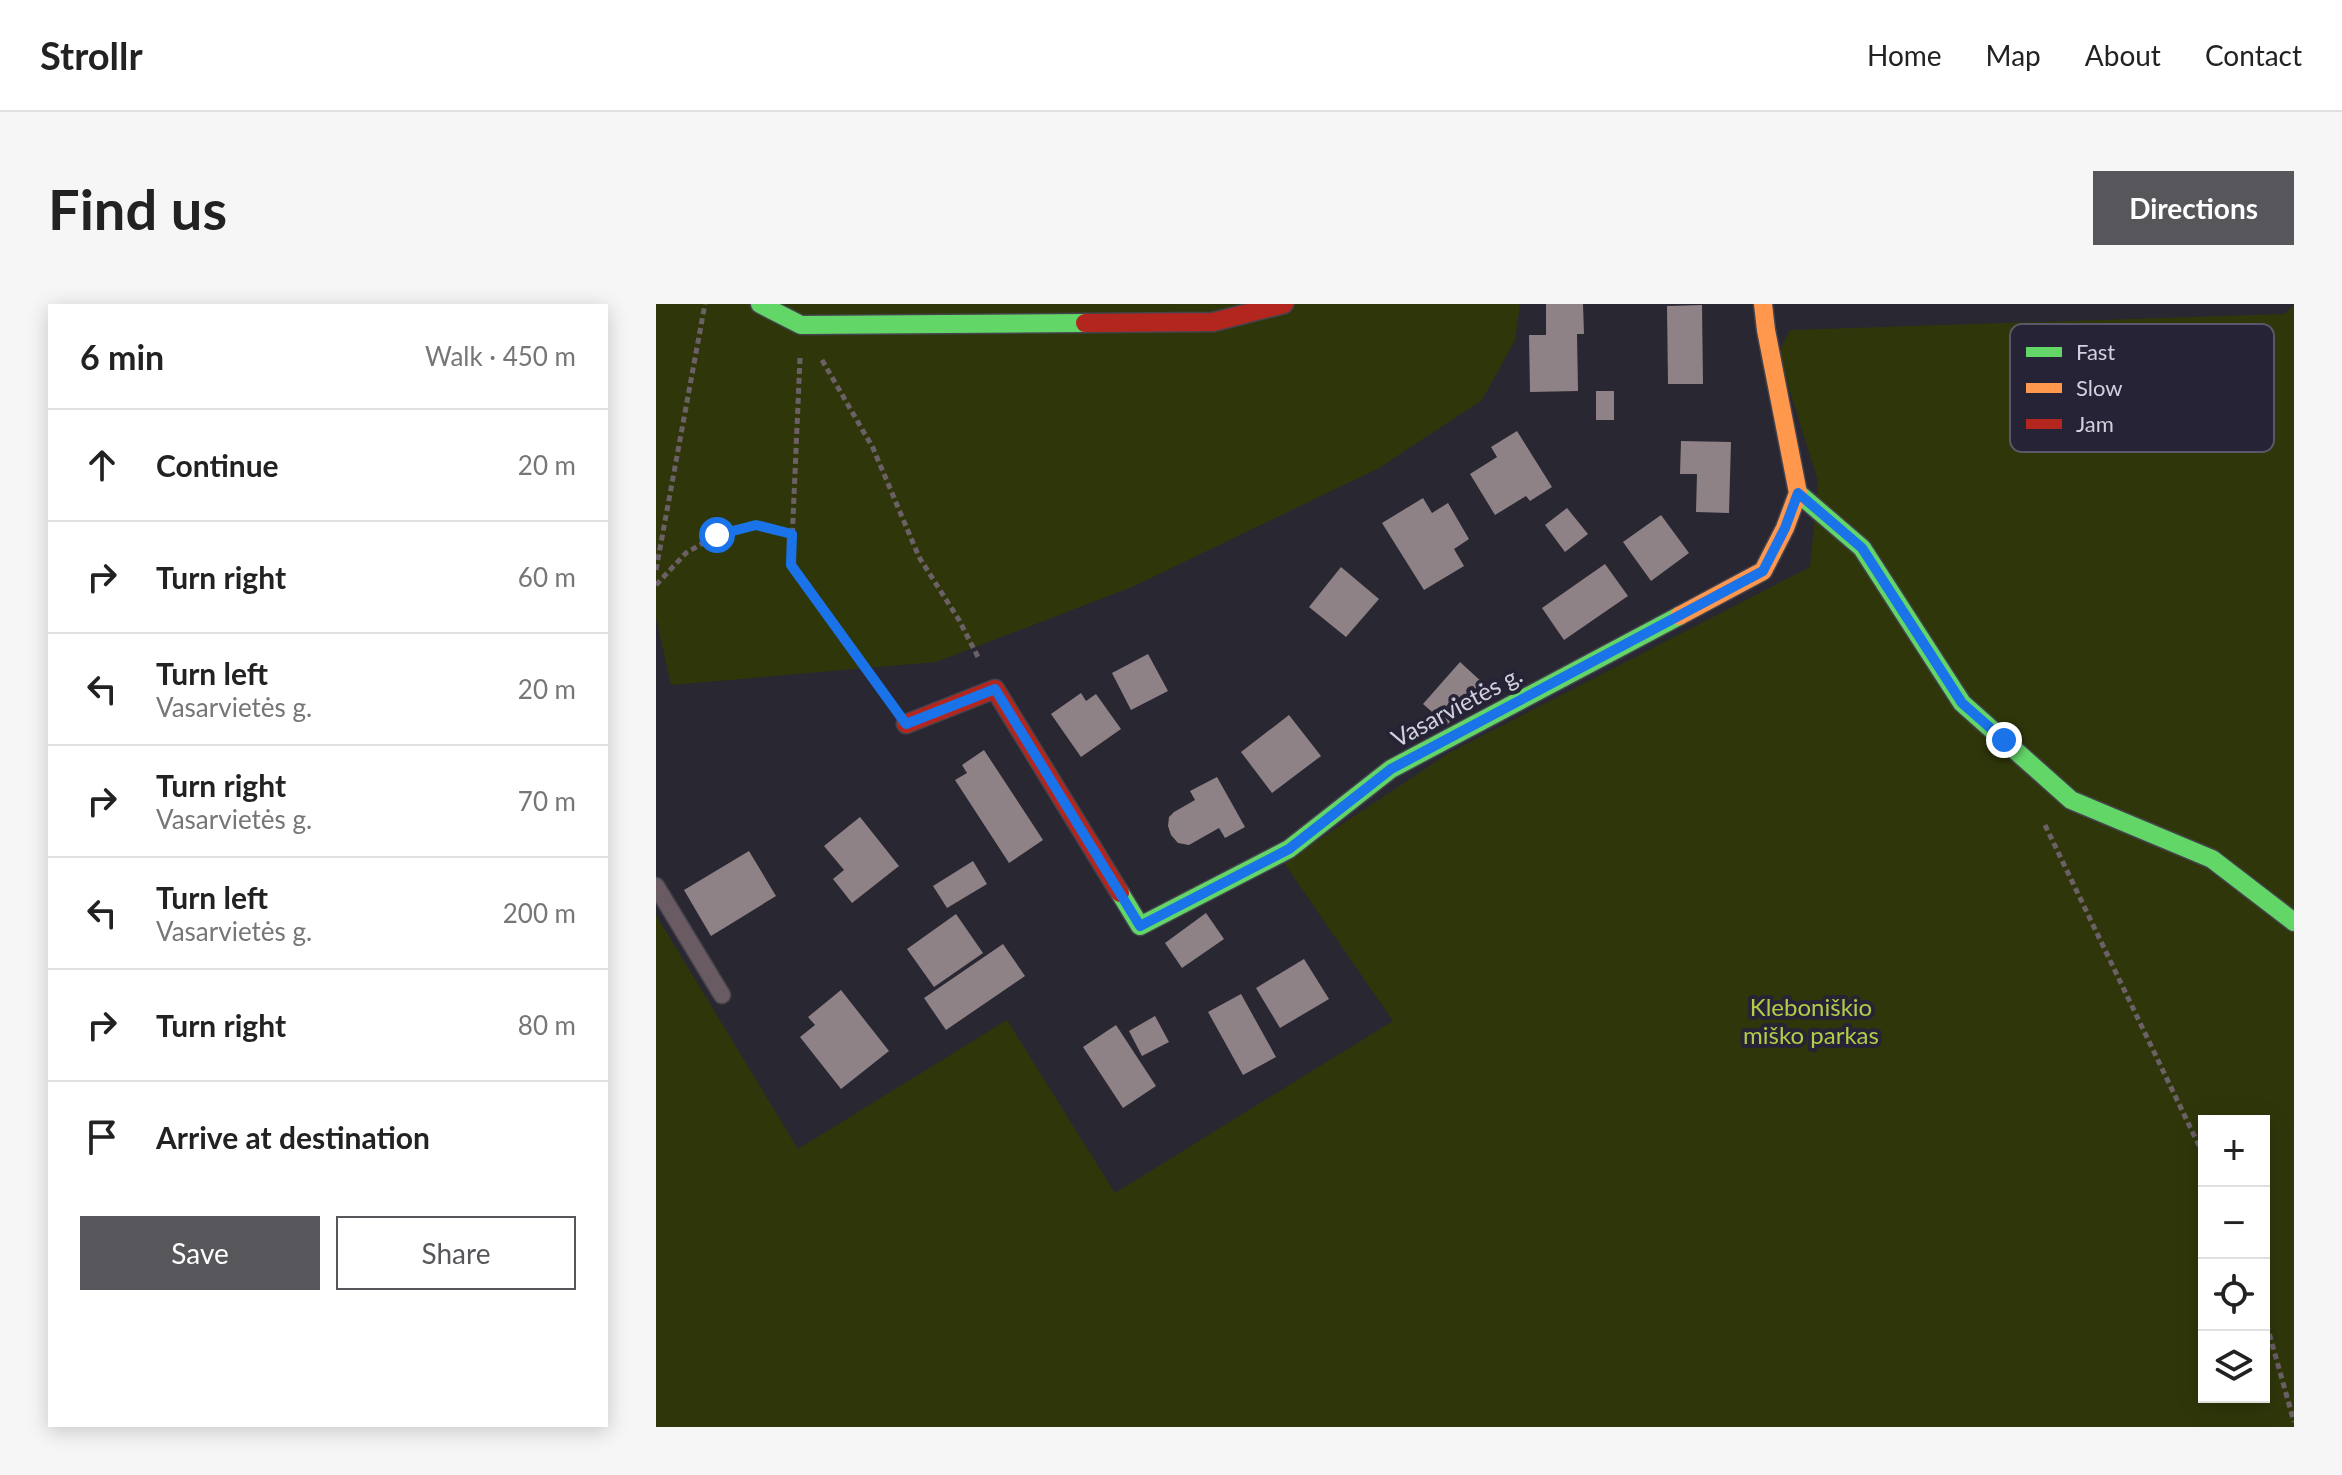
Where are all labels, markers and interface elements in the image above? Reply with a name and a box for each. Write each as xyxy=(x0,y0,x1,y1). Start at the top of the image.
text: Strollr xyxy=(40,32,143,78)
text: Home xyxy=(1867,38,1942,72)
text: Map xyxy=(1986,38,2041,72)
text: About xyxy=(2085,38,2161,72)
text: Contact xyxy=(2205,38,2302,72)
button: Directions xyxy=(2093,171,2294,245)
text: Find us xyxy=(48,175,227,242)
legend xyxy=(2010,324,2274,452)
text: 6 min xyxy=(80,336,164,377)
text: Fast xyxy=(2076,338,2115,365)
text: Walk · 450 m xyxy=(425,340,576,372)
text: Slow xyxy=(2076,374,2123,401)
text: Jam xyxy=(2076,410,2114,437)
icon: ahead xyxy=(80,443,124,487)
text: Continue xyxy=(156,447,279,483)
text: 20 m xyxy=(518,449,576,481)
route start xyxy=(699,517,735,553)
icon: right xyxy=(80,555,124,599)
text: Turn right xyxy=(156,559,286,595)
text: 60 m xyxy=(518,561,576,593)
text: Turn left xyxy=(156,655,268,691)
street label: Vasarvietės g. xyxy=(1386,659,1527,752)
icon: left xyxy=(80,667,124,711)
text: 20 m xyxy=(518,673,576,705)
text: Vasarvietės g. xyxy=(156,691,312,723)
route end xyxy=(1986,722,2022,758)
text: Turn right xyxy=(156,767,286,803)
icon: right xyxy=(80,779,124,823)
text: 70 m xyxy=(518,785,576,817)
text: Vasarvietės g. xyxy=(156,803,312,835)
text: Turn left xyxy=(156,879,268,915)
icon: left xyxy=(80,891,124,935)
text: 200 m xyxy=(503,897,576,929)
text: Vasarvietės g. xyxy=(156,915,312,947)
park label: Kleboniškio miško parkas xyxy=(1743,992,1879,1049)
icon: right xyxy=(80,1003,124,1047)
text: Turn right xyxy=(156,1007,286,1043)
text: 80 m xyxy=(518,1009,576,1041)
icon: arrive xyxy=(80,1115,124,1159)
map controls xyxy=(2198,1115,2270,1403)
button: + xyxy=(2198,1115,2270,1187)
text: Arrive at destination xyxy=(156,1119,430,1155)
button: − xyxy=(2198,1187,2270,1259)
button: Save xyxy=(80,1216,320,1290)
button: Share xyxy=(336,1216,576,1290)
button: locate xyxy=(2198,1259,2270,1331)
button: layers xyxy=(2198,1331,2270,1403)

